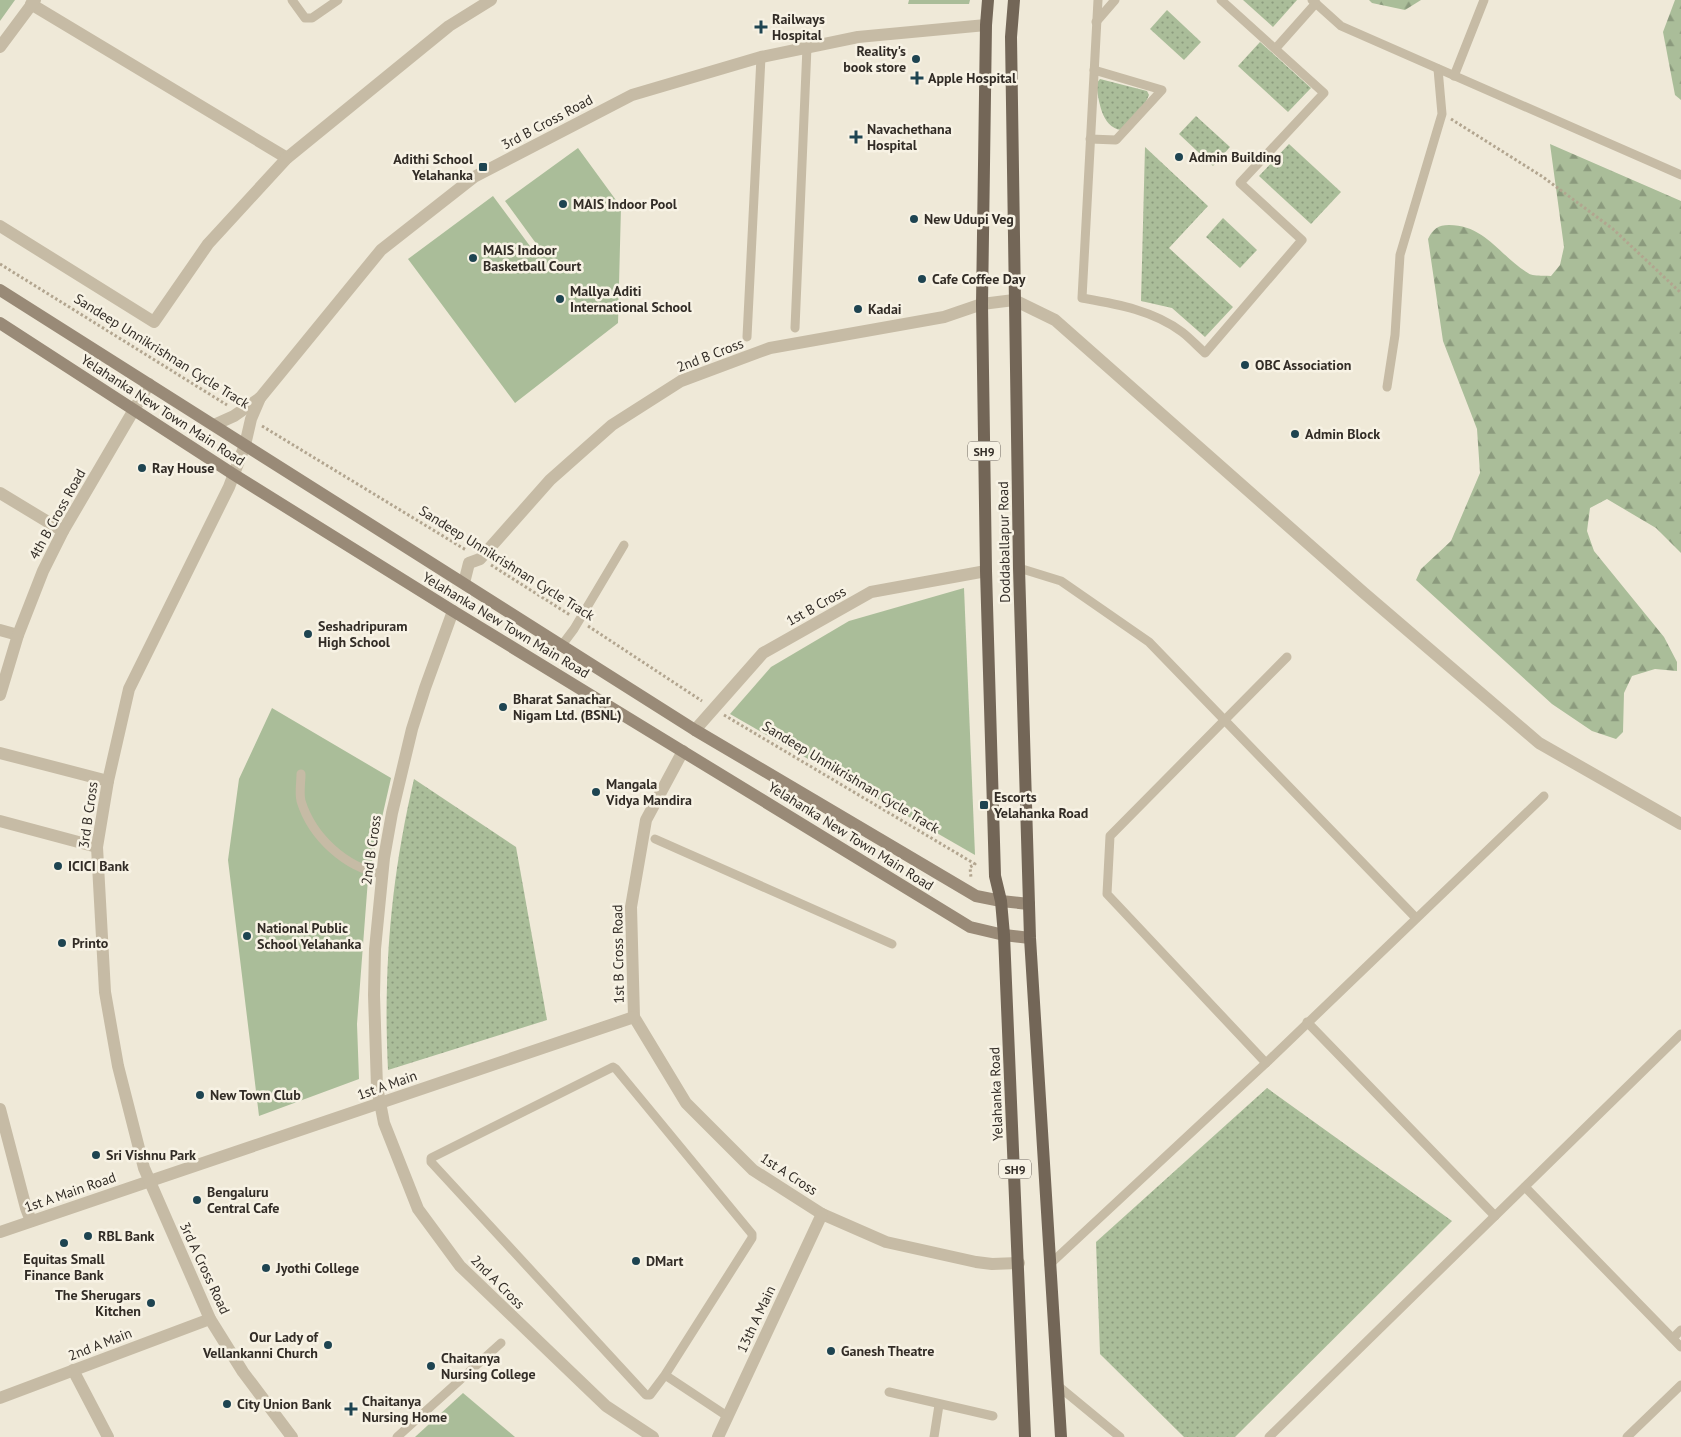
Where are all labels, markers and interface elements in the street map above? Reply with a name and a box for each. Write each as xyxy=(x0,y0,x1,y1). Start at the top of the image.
place label: Railways Hospital xyxy=(772,10,825,44)
marker: Railways Hospital xyxy=(754,20,768,34)
place label: Reality's book store xyxy=(843,42,906,76)
marker: Reality's book store xyxy=(910,53,922,65)
place label: Apple Hospital xyxy=(928,69,1017,87)
marker: Apple Hospital xyxy=(910,71,924,85)
street label: 3rd B Cross Road xyxy=(498,90,596,154)
place label: Navachethana Hospital xyxy=(867,120,952,154)
marker: Navachethana Hospital xyxy=(849,130,863,144)
place label: Admin Building xyxy=(1189,148,1281,166)
place label: Adithi School Yelahanka xyxy=(393,150,474,184)
marker: Admin Building xyxy=(1173,151,1185,163)
marker: Adithi School Yelahanka xyxy=(477,161,489,173)
place label: MAIS Indoor Pool xyxy=(573,195,678,213)
marker: MAIS Indoor Pool xyxy=(557,198,569,210)
place label: New Udupi Veg xyxy=(924,210,1014,228)
marker: New Udupi Veg xyxy=(908,213,920,225)
place label: MAIS Indoor Basketball Court xyxy=(483,241,582,275)
marker: MAIS Indoor Basketball Court xyxy=(467,252,479,264)
place label: Cafe Coffee Day xyxy=(932,270,1026,288)
marker: Cafe Coffee Day xyxy=(916,273,928,285)
place label: Mallya Aditi International School xyxy=(570,282,693,316)
street label: Sandeep Unnikrishnan Cycle Track xyxy=(71,289,253,413)
marker: Mallya Aditi International School xyxy=(554,293,566,305)
place label: Kadai xyxy=(868,300,902,318)
marker: Kadai xyxy=(852,303,864,315)
street label: 2nd B Cross xyxy=(674,334,746,376)
street label: Yelahanka New Town Main Road xyxy=(78,350,248,470)
place label: OBC Association xyxy=(1255,356,1351,374)
marker: OBC Association xyxy=(1239,359,1251,371)
place label: Admin Block xyxy=(1305,425,1380,443)
marker: Admin Block xyxy=(1289,428,1301,440)
road number: SH9 xyxy=(968,442,1000,461)
place label: Ray House xyxy=(152,459,214,477)
marker: Ray House xyxy=(136,462,148,474)
street label: 4th B Cross Road xyxy=(25,466,89,562)
street label: Doddaballapur Road xyxy=(994,481,1014,603)
street label: Sandeep Unnikrishnan Cycle Track xyxy=(416,501,598,625)
street label: Yelahanka New Town Main Road xyxy=(419,568,593,682)
street label: 1st B Cross xyxy=(783,582,849,630)
place label: Seshadripuram High School xyxy=(318,617,407,651)
marker: Seshadripuram High School xyxy=(302,628,314,640)
place label: Bharat Sanachar Nigam Ltd. (BSNL) xyxy=(513,690,622,724)
marker: Bharat Sanachar Nigam Ltd. (BSNL) xyxy=(497,701,509,713)
street label: Sandeep Unnikrishnan Cycle Track xyxy=(759,717,943,837)
place label: Mangala Vidya Mandira xyxy=(605,775,692,809)
street label: Yelahanka New Town Main Road xyxy=(765,778,937,894)
street label: 3rd B Cross xyxy=(74,780,102,850)
marker: Mangala Vidya Mandira xyxy=(590,786,602,798)
place label: Escorts Yelahanka Road xyxy=(993,788,1088,822)
marker: Escorts Yelahanka Road xyxy=(978,799,990,811)
street label: 2nd B Cross xyxy=(357,814,385,886)
place label: ICICI Bank xyxy=(68,857,129,875)
marker: ICICI Bank xyxy=(52,860,64,872)
street label: 1st B Cross Road xyxy=(608,904,628,1004)
place label: National Public School Yelahanka xyxy=(257,919,361,953)
marker: National Public School Yelahanka xyxy=(241,930,253,942)
place label: Printo xyxy=(72,934,109,952)
marker: Printo xyxy=(56,937,68,949)
street label: Yelahanka Road xyxy=(985,1047,1007,1141)
street label: 1st A Main xyxy=(355,1066,419,1104)
place label: New Town Club xyxy=(210,1086,301,1104)
marker: New Town Club xyxy=(194,1089,206,1101)
place label: Sri Vishnu Park xyxy=(106,1146,196,1164)
marker: Sri Vishnu Park xyxy=(90,1149,102,1161)
street label: 1st A Cross xyxy=(757,1149,821,1199)
road number: SH9 xyxy=(999,1160,1031,1178)
street label: 1st A Main Road xyxy=(22,1168,118,1216)
place label: Bengaluru Central Cafe xyxy=(207,1183,279,1217)
marker: Bengaluru Central Cafe xyxy=(191,1194,203,1206)
street label: 3rd A Cross Road xyxy=(176,1219,234,1317)
place label: RBL Bank xyxy=(98,1227,155,1245)
marker: RBL Bank xyxy=(82,1230,94,1242)
marker: Equitas Small Finance Bank xyxy=(58,1237,70,1249)
place label: Equitas Small Finance Bank xyxy=(23,1250,106,1284)
street label: 2nd A Cross xyxy=(467,1251,529,1313)
place label: DMart xyxy=(646,1252,684,1270)
marker: DMart xyxy=(630,1255,642,1267)
place label: Jyothi College xyxy=(275,1259,359,1277)
marker: Jyothi College xyxy=(260,1262,272,1274)
street label: 13th A Main xyxy=(733,1283,779,1355)
place label: The Sherugars Kitchen xyxy=(55,1286,141,1320)
marker: The Sherugars Kitchen xyxy=(145,1297,157,1309)
street label: 2nd A Main xyxy=(66,1324,134,1364)
place label: Our Lady of Vellankanni Church xyxy=(202,1328,319,1362)
marker: Our Lady of Vellankanni Church xyxy=(322,1339,334,1351)
place label: Ganesh Theatre xyxy=(841,1342,934,1360)
marker: Ganesh Theatre xyxy=(825,1345,837,1357)
place label: Chaitanya Nursing College xyxy=(441,1349,536,1383)
marker: Chaitanya Nursing College xyxy=(425,1360,437,1372)
place label: Chaitanya Nursing Home xyxy=(362,1392,447,1426)
place label: City Union Bank xyxy=(237,1395,332,1413)
marker: City Union Bank xyxy=(221,1398,233,1410)
marker: Chaitanya Nursing Home xyxy=(344,1402,358,1416)

